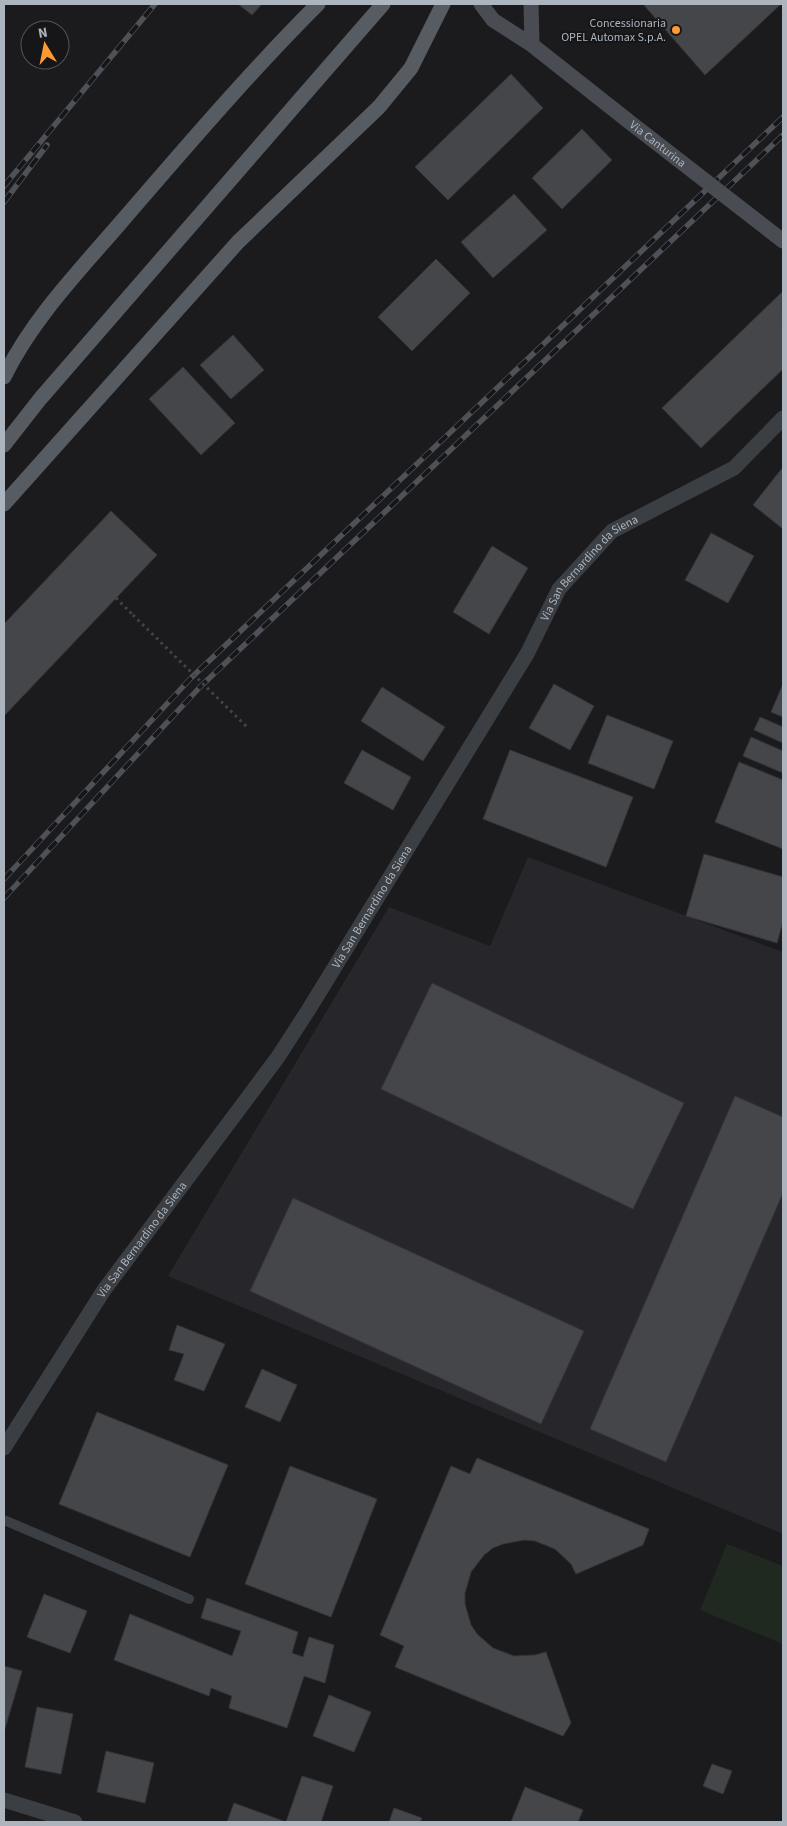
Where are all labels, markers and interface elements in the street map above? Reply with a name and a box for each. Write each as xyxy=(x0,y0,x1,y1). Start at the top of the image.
place label: Concessionaria OPEL Automax S.p.A. xyxy=(561,15,666,46)
north arrow xyxy=(20,20,70,70)
text: N xyxy=(37,23,49,44)
marker: Concessionaria OPEL Automax S.p.A. xyxy=(670,24,682,36)
street label: Via Canturina xyxy=(626,117,689,172)
street label: Via San Bernardino da Siena xyxy=(537,511,641,624)
street label: Via San Bernardino da Siena xyxy=(328,842,416,972)
street label: Via San Bernardino da Siena xyxy=(93,1178,191,1301)

